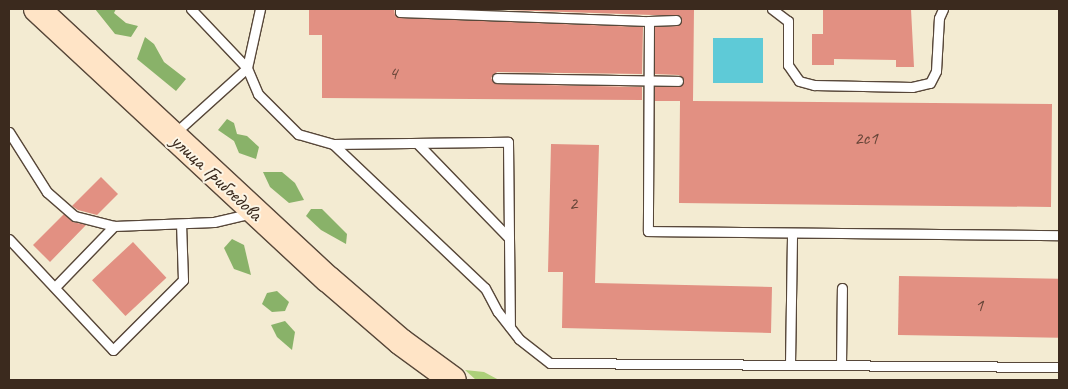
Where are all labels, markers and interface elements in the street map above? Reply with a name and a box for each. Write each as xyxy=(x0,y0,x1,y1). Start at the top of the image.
house number: 4 xyxy=(389,63,397,85)
street label: улица Грибоедова xyxy=(166,128,268,226)
house number: 2с1 xyxy=(854,128,878,150)
house number: 2 xyxy=(569,193,577,215)
house number: 1 xyxy=(975,295,983,317)

